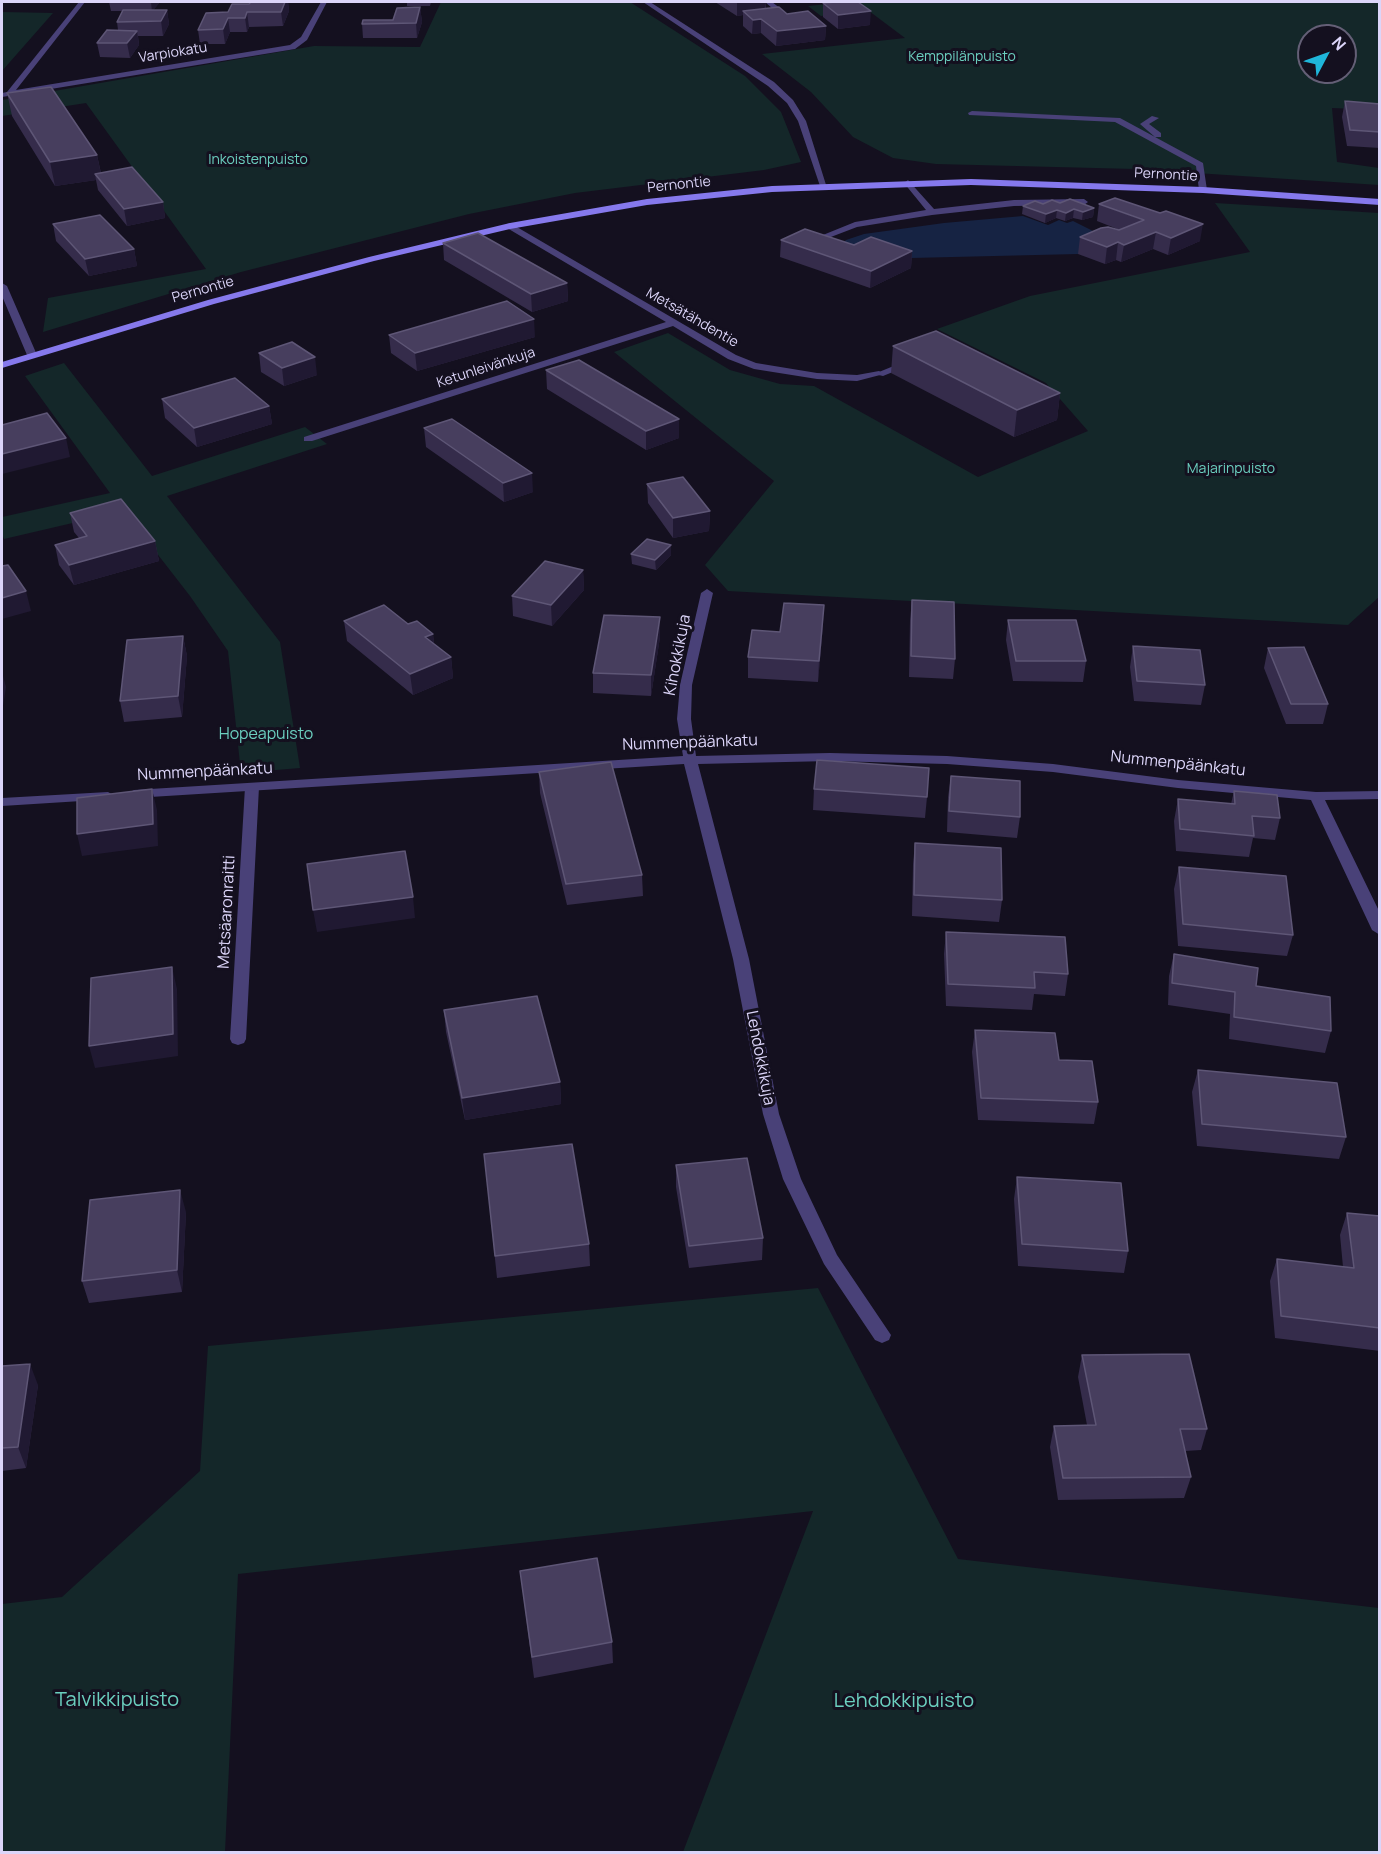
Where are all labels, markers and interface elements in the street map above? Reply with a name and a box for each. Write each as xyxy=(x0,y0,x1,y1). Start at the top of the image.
north arrow xyxy=(1297,24,1357,84)
text: N xyxy=(1327,32,1351,55)
street label: Varpiokatu xyxy=(138,39,208,67)
park label: Kemppilänpuisto xyxy=(908,49,1016,65)
park label: Inkoistenpuisto xyxy=(208,152,308,168)
street label: Pernontie xyxy=(1134,165,1198,185)
street label: Pernontie xyxy=(647,173,711,197)
street label: Pernontie xyxy=(170,273,236,307)
street label: Metsätähdentie xyxy=(643,285,741,351)
street label: Ketunleivänkuja xyxy=(435,344,537,392)
park label: Majarinpuisto xyxy=(1187,461,1275,477)
street label: Kihokkikuja xyxy=(661,613,695,697)
park label: Hopeapuisto xyxy=(219,725,313,745)
street label: Nummenpäänkatu xyxy=(622,731,758,755)
street label: Nummenpäänkatu xyxy=(1110,747,1246,781)
street label: Nummenpäänkatu xyxy=(137,759,273,785)
street label: Metsäaronraitti xyxy=(214,855,240,969)
street label: Lehdokkikuja xyxy=(741,1009,779,1107)
park label: Talvikkipuisto xyxy=(55,1688,179,1712)
park label: Lehdokkipuisto xyxy=(834,1689,974,1713)

